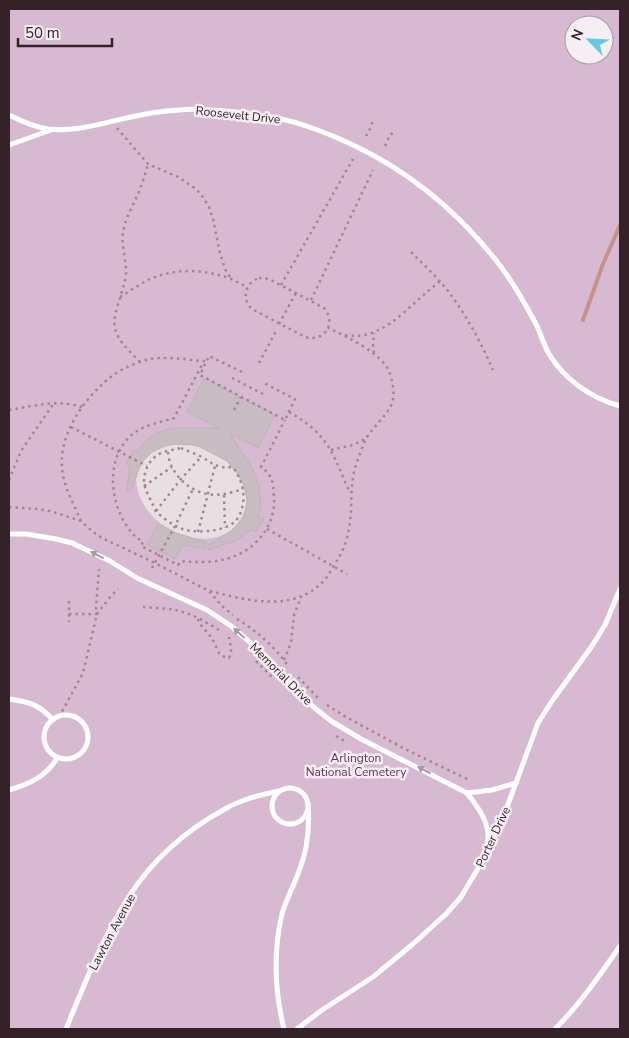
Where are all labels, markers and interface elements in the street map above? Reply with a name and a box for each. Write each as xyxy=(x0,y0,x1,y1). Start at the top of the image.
scale bar xyxy=(18,15,111,47)
north arrow xyxy=(564,15,614,65)
text: 50 m xyxy=(25,23,60,43)
text: N xyxy=(567,26,588,44)
street label: Roosevelt Drive xyxy=(195,103,281,127)
one-way arrow xyxy=(90,551,105,559)
one-way arrow xyxy=(233,628,245,639)
street label: Memorial Drive xyxy=(246,639,316,709)
park label: Arlington National Cemetery xyxy=(306,750,407,780)
one-way arrow xyxy=(416,766,431,774)
street label: Porter Drive xyxy=(472,804,514,870)
street label: Lawton Avenue xyxy=(85,891,139,973)

